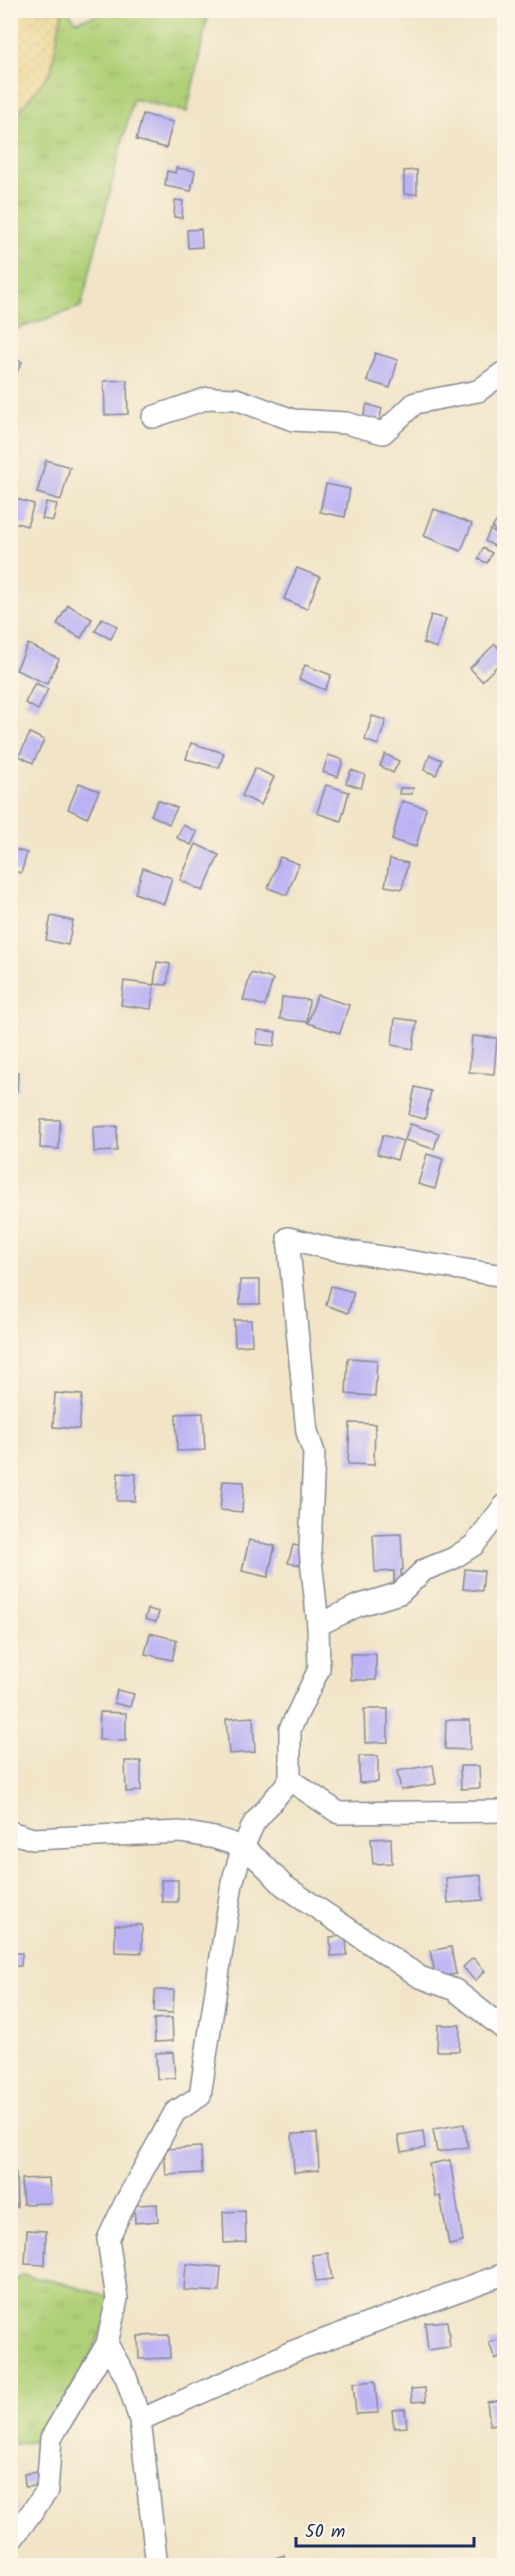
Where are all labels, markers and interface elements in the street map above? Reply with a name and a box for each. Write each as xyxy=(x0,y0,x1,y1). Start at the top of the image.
scale bar xyxy=(296,2510,474,2548)
text: 50 m xyxy=(305,2518,345,2547)

